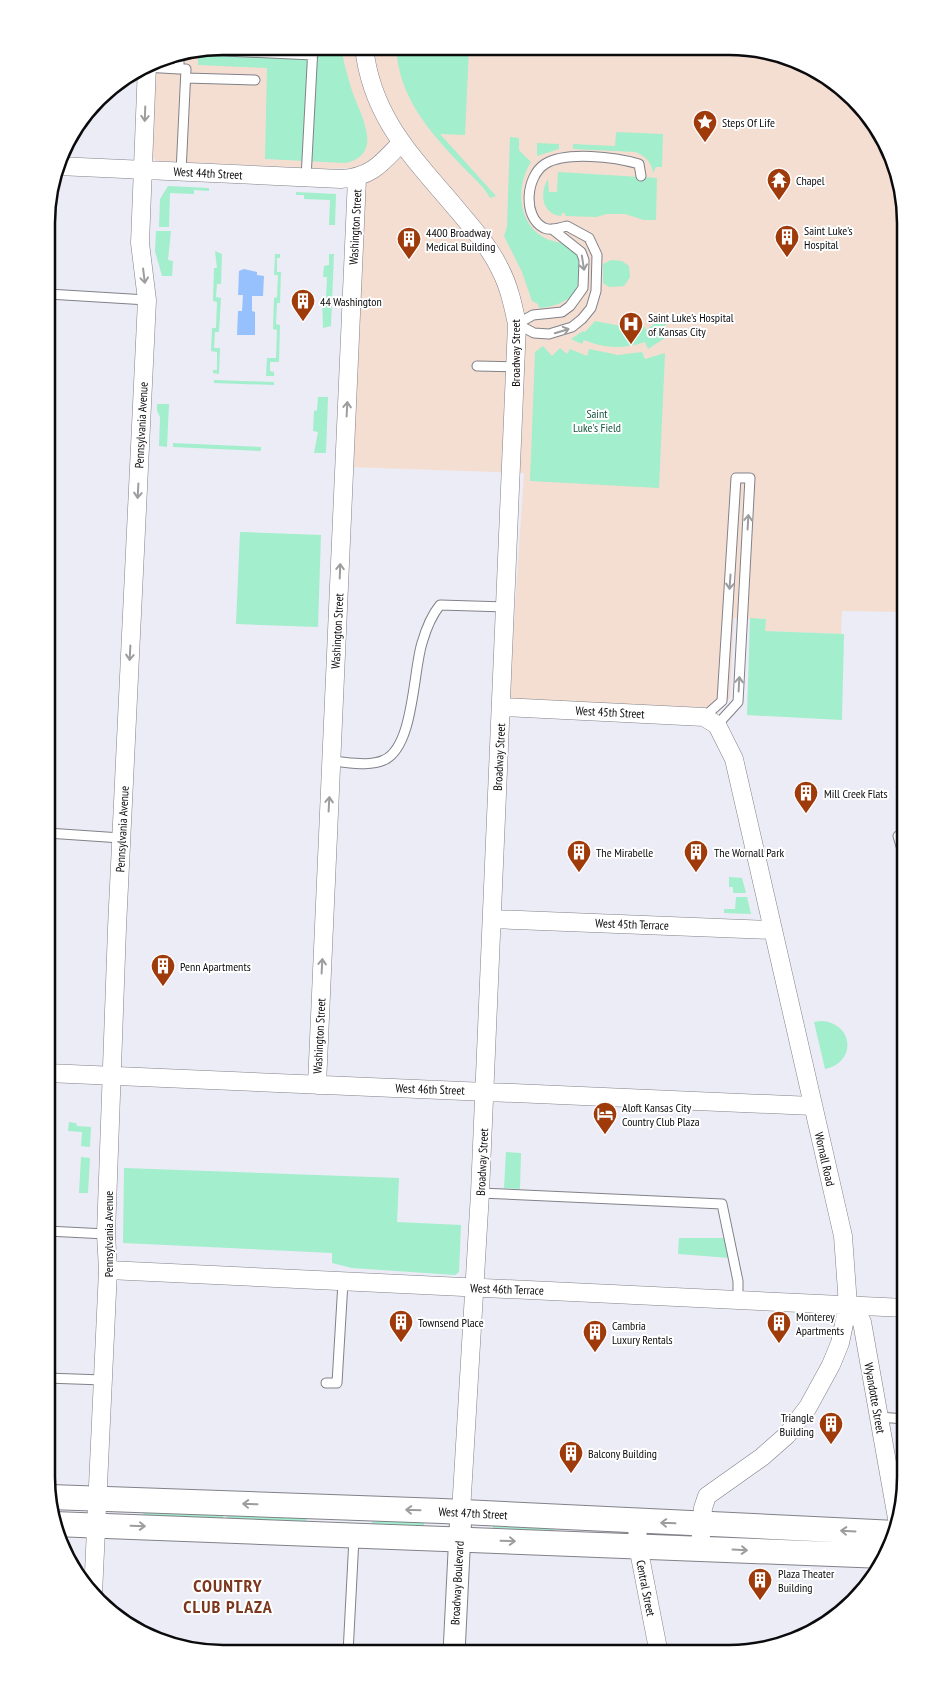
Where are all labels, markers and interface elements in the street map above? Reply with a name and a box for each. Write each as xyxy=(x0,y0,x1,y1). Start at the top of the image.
one-way arrow xyxy=(140,106,150,122)
place icon: Steps Of Life xyxy=(692,109,718,143)
place label: Steps Of Life xyxy=(722,115,775,130)
street label: West 44th Street xyxy=(173,164,244,182)
temple icon: Chapel xyxy=(766,167,792,201)
place label: Chapel xyxy=(796,173,825,188)
street label: Washington Street xyxy=(346,188,365,265)
place label: Saint Luke's Hospital xyxy=(804,223,853,252)
building icon: Saint Luke's Hospital xyxy=(774,224,800,258)
place label: 4400 Broadway Medical Building xyxy=(426,225,495,254)
building icon: 4400 Broadway Medical Building xyxy=(396,226,422,260)
one-way arrow xyxy=(579,255,589,271)
one-way arrow xyxy=(139,268,149,284)
building icon: 44 Washington xyxy=(290,288,316,322)
place label: 44 Washington xyxy=(320,294,382,309)
place label: Saint Luke's Hospital of Kansas City xyxy=(648,310,734,339)
hospital icon: Saint Luke's Hospital of Kansas City xyxy=(618,311,644,345)
street label: Broadway Street xyxy=(508,319,523,387)
one-way arrow xyxy=(554,325,570,335)
street label: Pennsylvania Avenue xyxy=(131,381,151,469)
one-way arrow xyxy=(342,401,351,417)
park label: Saint Luke's Field xyxy=(573,406,621,435)
one-way arrow xyxy=(133,483,142,499)
one-way arrow xyxy=(743,514,752,530)
one-way arrow xyxy=(335,564,344,580)
one-way arrow xyxy=(725,574,734,590)
street label: Washington Street xyxy=(328,592,347,669)
one-way arrow xyxy=(126,645,135,661)
one-way arrow xyxy=(734,677,743,693)
street label: West 45th Street xyxy=(575,703,646,721)
street label: Broadway Street xyxy=(490,722,508,791)
building icon: Mill Creek Flats xyxy=(793,780,819,814)
street label: Pennsylvania Avenue xyxy=(112,785,132,873)
place label: Mill Creek Flats xyxy=(824,786,888,801)
one-way arrow xyxy=(325,796,334,812)
building icon: The Mirabelle xyxy=(566,839,592,873)
building icon: The Wornall Park xyxy=(683,839,709,873)
place label: The Mirabelle xyxy=(596,845,653,860)
place label: The Wornall Park xyxy=(714,845,784,860)
street label: West 45th Terrace xyxy=(595,915,669,933)
building icon: Penn Apartments xyxy=(150,953,176,987)
one-way arrow xyxy=(318,958,327,974)
place label: Penn Apartments xyxy=(180,959,251,974)
street label: Washington Street xyxy=(310,997,329,1074)
street label: West 46th Street xyxy=(395,1080,466,1098)
place label: Aloft Kansas City Country Club Plaza xyxy=(622,1100,700,1129)
hotel icon: Aloft Kansas City Country Club Plaza xyxy=(592,1101,618,1135)
street label: Broadway Street xyxy=(473,1127,491,1196)
street label: Wornall Road xyxy=(812,1131,838,1187)
street label: Pennsylvania Avenue xyxy=(101,1191,116,1277)
street label: West 46th Terrace xyxy=(470,1280,544,1298)
building icon: Townsend Place xyxy=(388,1309,414,1343)
place label: Monterey Apartments xyxy=(796,1309,844,1338)
building icon: Monterey Apartments xyxy=(766,1310,792,1344)
place label: Townsend Place xyxy=(418,1315,484,1330)
place label: Cambria Luxury Rentals xyxy=(612,1318,673,1347)
building icon: Cambria Luxury Rentals xyxy=(582,1319,608,1353)
street label: Wyandotte Street xyxy=(861,1361,889,1435)
place label: Triangle Building xyxy=(779,1410,814,1439)
building icon: Triangle Building xyxy=(818,1411,844,1445)
building icon: Balcony Building xyxy=(558,1440,584,1474)
place label: Balcony Building xyxy=(588,1446,657,1461)
one-way arrow xyxy=(242,1499,258,1509)
street label: West 47th Street xyxy=(438,1504,509,1522)
one-way arrow xyxy=(405,1506,421,1515)
one-way arrow xyxy=(660,1518,676,1528)
one-way arrow xyxy=(130,1522,146,1531)
one-way arrow xyxy=(840,1526,856,1536)
one-way arrow xyxy=(499,1536,515,1545)
street label: Broadway Boulevard xyxy=(447,1541,467,1625)
one-way arrow xyxy=(732,1546,748,1555)
street label: Central Street xyxy=(633,1559,659,1618)
place label: Plaza Theater Building xyxy=(778,1566,835,1595)
building icon: Plaza Theater Building xyxy=(747,1567,773,1601)
district label: COUNTRY CLUB PLAZA xyxy=(183,1574,273,1618)

